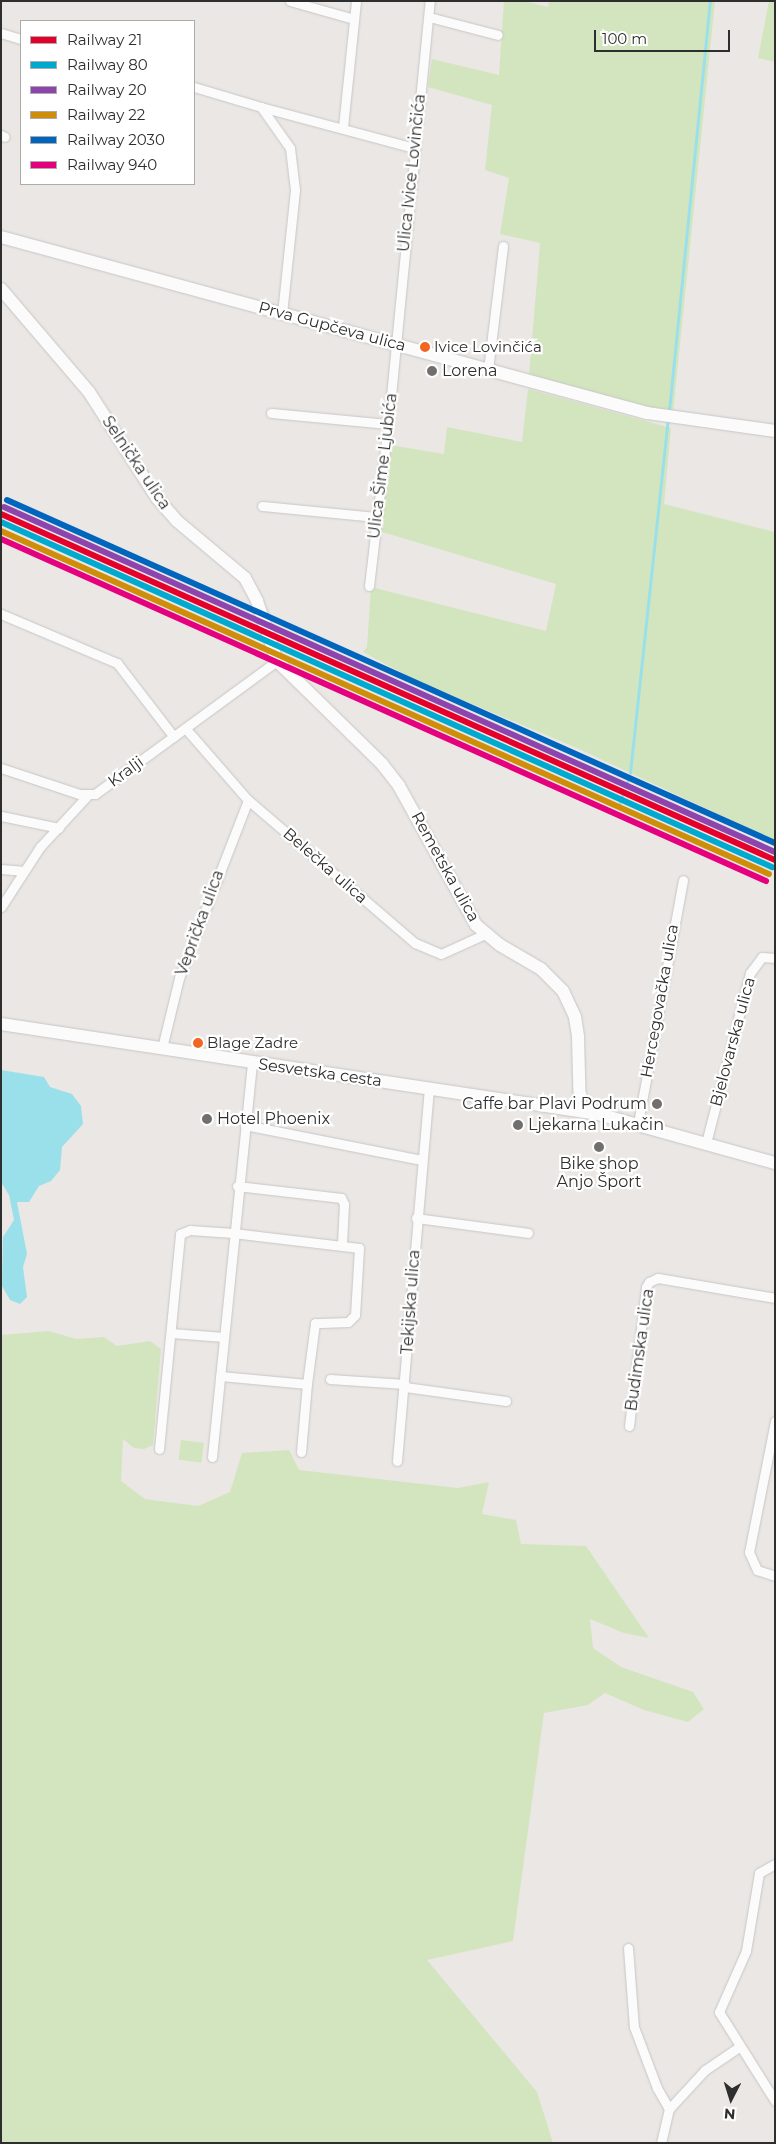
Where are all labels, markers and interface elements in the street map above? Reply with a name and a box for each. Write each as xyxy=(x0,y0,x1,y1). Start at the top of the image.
legend xyxy=(20,20,195,185)
scale bar xyxy=(596,20,732,52)
text: 100 m xyxy=(602,29,647,48)
text: Railway 21 xyxy=(67,30,142,49)
text: Railway 80 xyxy=(67,55,148,74)
text: Railway 20 xyxy=(67,80,147,99)
street label: Ulica Ivice Lovinčića xyxy=(394,93,430,253)
text: Railway 22 xyxy=(67,105,145,124)
text: Railway 2030 xyxy=(67,130,165,149)
text: Railway 940 xyxy=(67,155,157,174)
street label: Prva Gupčeva ulica xyxy=(256,298,408,356)
place label: Ivice Lovinčića xyxy=(434,338,542,356)
marker: Ivice Lovinčića xyxy=(420,342,430,352)
place label: Lorena xyxy=(442,361,497,381)
marker: Lorena xyxy=(426,365,438,377)
street label: Ulica Šime Ljubića xyxy=(365,392,401,540)
street label: Selnička ulica xyxy=(98,413,174,513)
street label: Kralji xyxy=(104,753,148,791)
street label: Remetska ulica xyxy=(407,809,483,925)
street label: Belečka ulica xyxy=(279,824,371,908)
street label: Veprička ulica xyxy=(172,868,228,978)
street label: Hercegovačka ulica xyxy=(637,923,683,1079)
street label: Bjelovarska ulica xyxy=(707,975,759,1109)
place label: Blage Zadre xyxy=(207,1034,298,1052)
marker: Blage Zadre xyxy=(193,1038,203,1048)
street label: Sesvetska cesta xyxy=(257,1055,383,1091)
place label: Caffe bar Plavi Podrum xyxy=(462,1094,647,1114)
marker: Caffe bar Plavi Podrum xyxy=(651,1098,663,1110)
place label: Hotel Phoenix xyxy=(217,1109,330,1129)
marker: Hotel Phoenix xyxy=(201,1113,213,1125)
place label: Ljekarna Lukačin xyxy=(528,1115,664,1135)
marker: Ljekarna Lukačin xyxy=(512,1119,524,1131)
marker: Bike shop Anjo Šport xyxy=(593,1141,605,1153)
place label: Bike shop Anjo Šport xyxy=(557,1154,641,1192)
street label: Tekijska ulica xyxy=(398,1249,424,1355)
street label: Budimska ulica xyxy=(622,1287,658,1413)
north arrow xyxy=(706,2074,756,2124)
text: N xyxy=(723,2104,736,2123)

